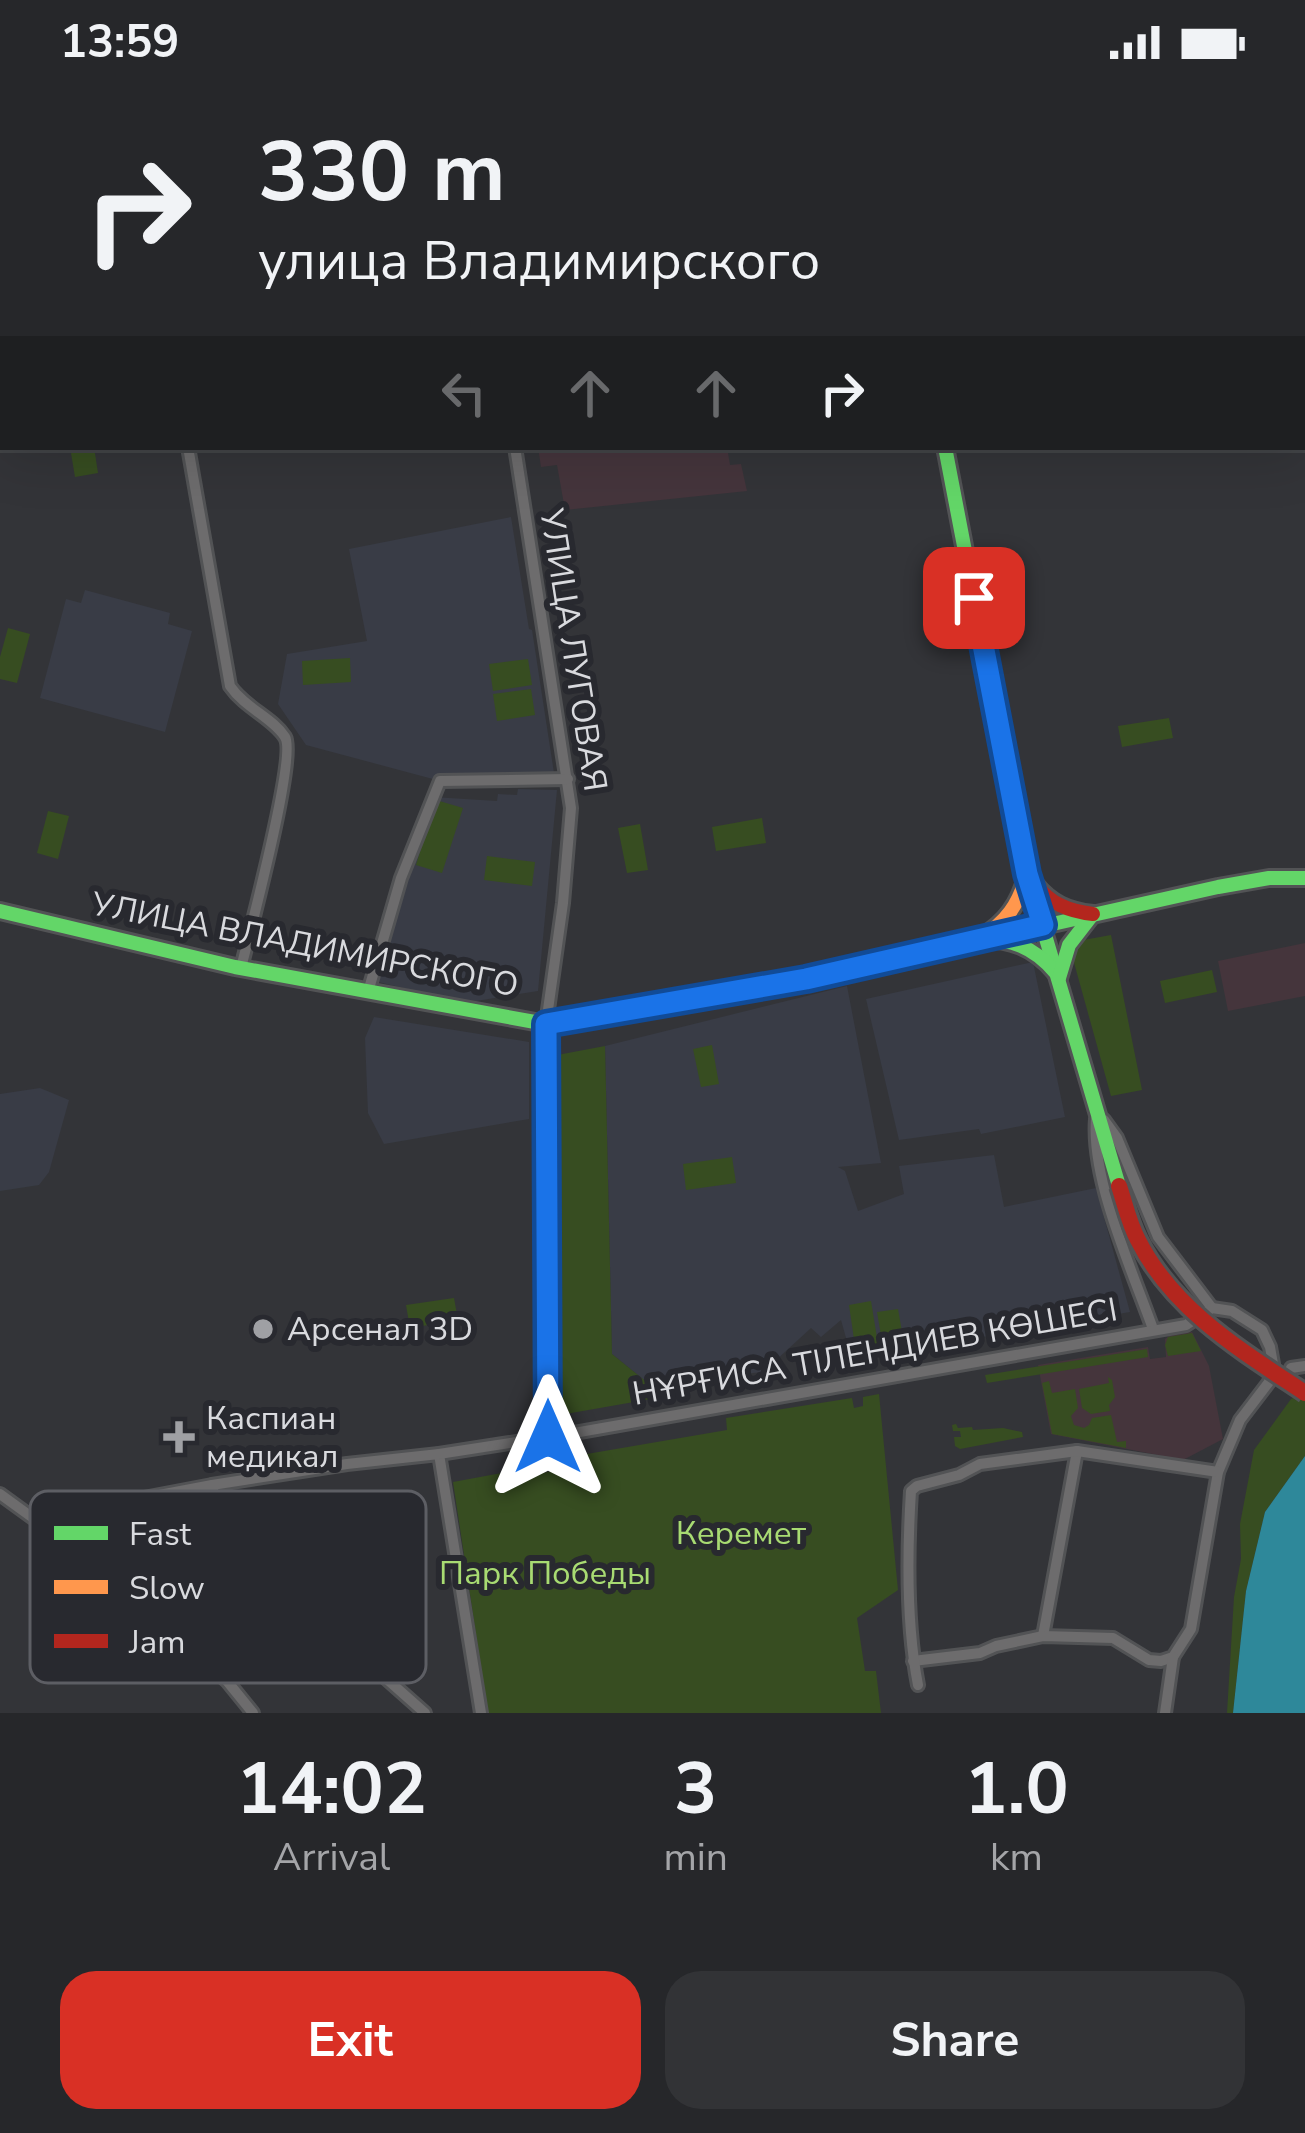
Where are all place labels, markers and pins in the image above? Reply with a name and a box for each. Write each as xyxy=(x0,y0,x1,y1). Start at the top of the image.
pin xyxy=(923,547,1025,649)
place label: Арсенал 3D xyxy=(287,1307,473,1352)
marker: Арсенал 3D xyxy=(250,1316,276,1342)
place label: Каспиан медикал xyxy=(206,1396,339,1479)
marker: Каспиан медикал xyxy=(163,1421,195,1453)

